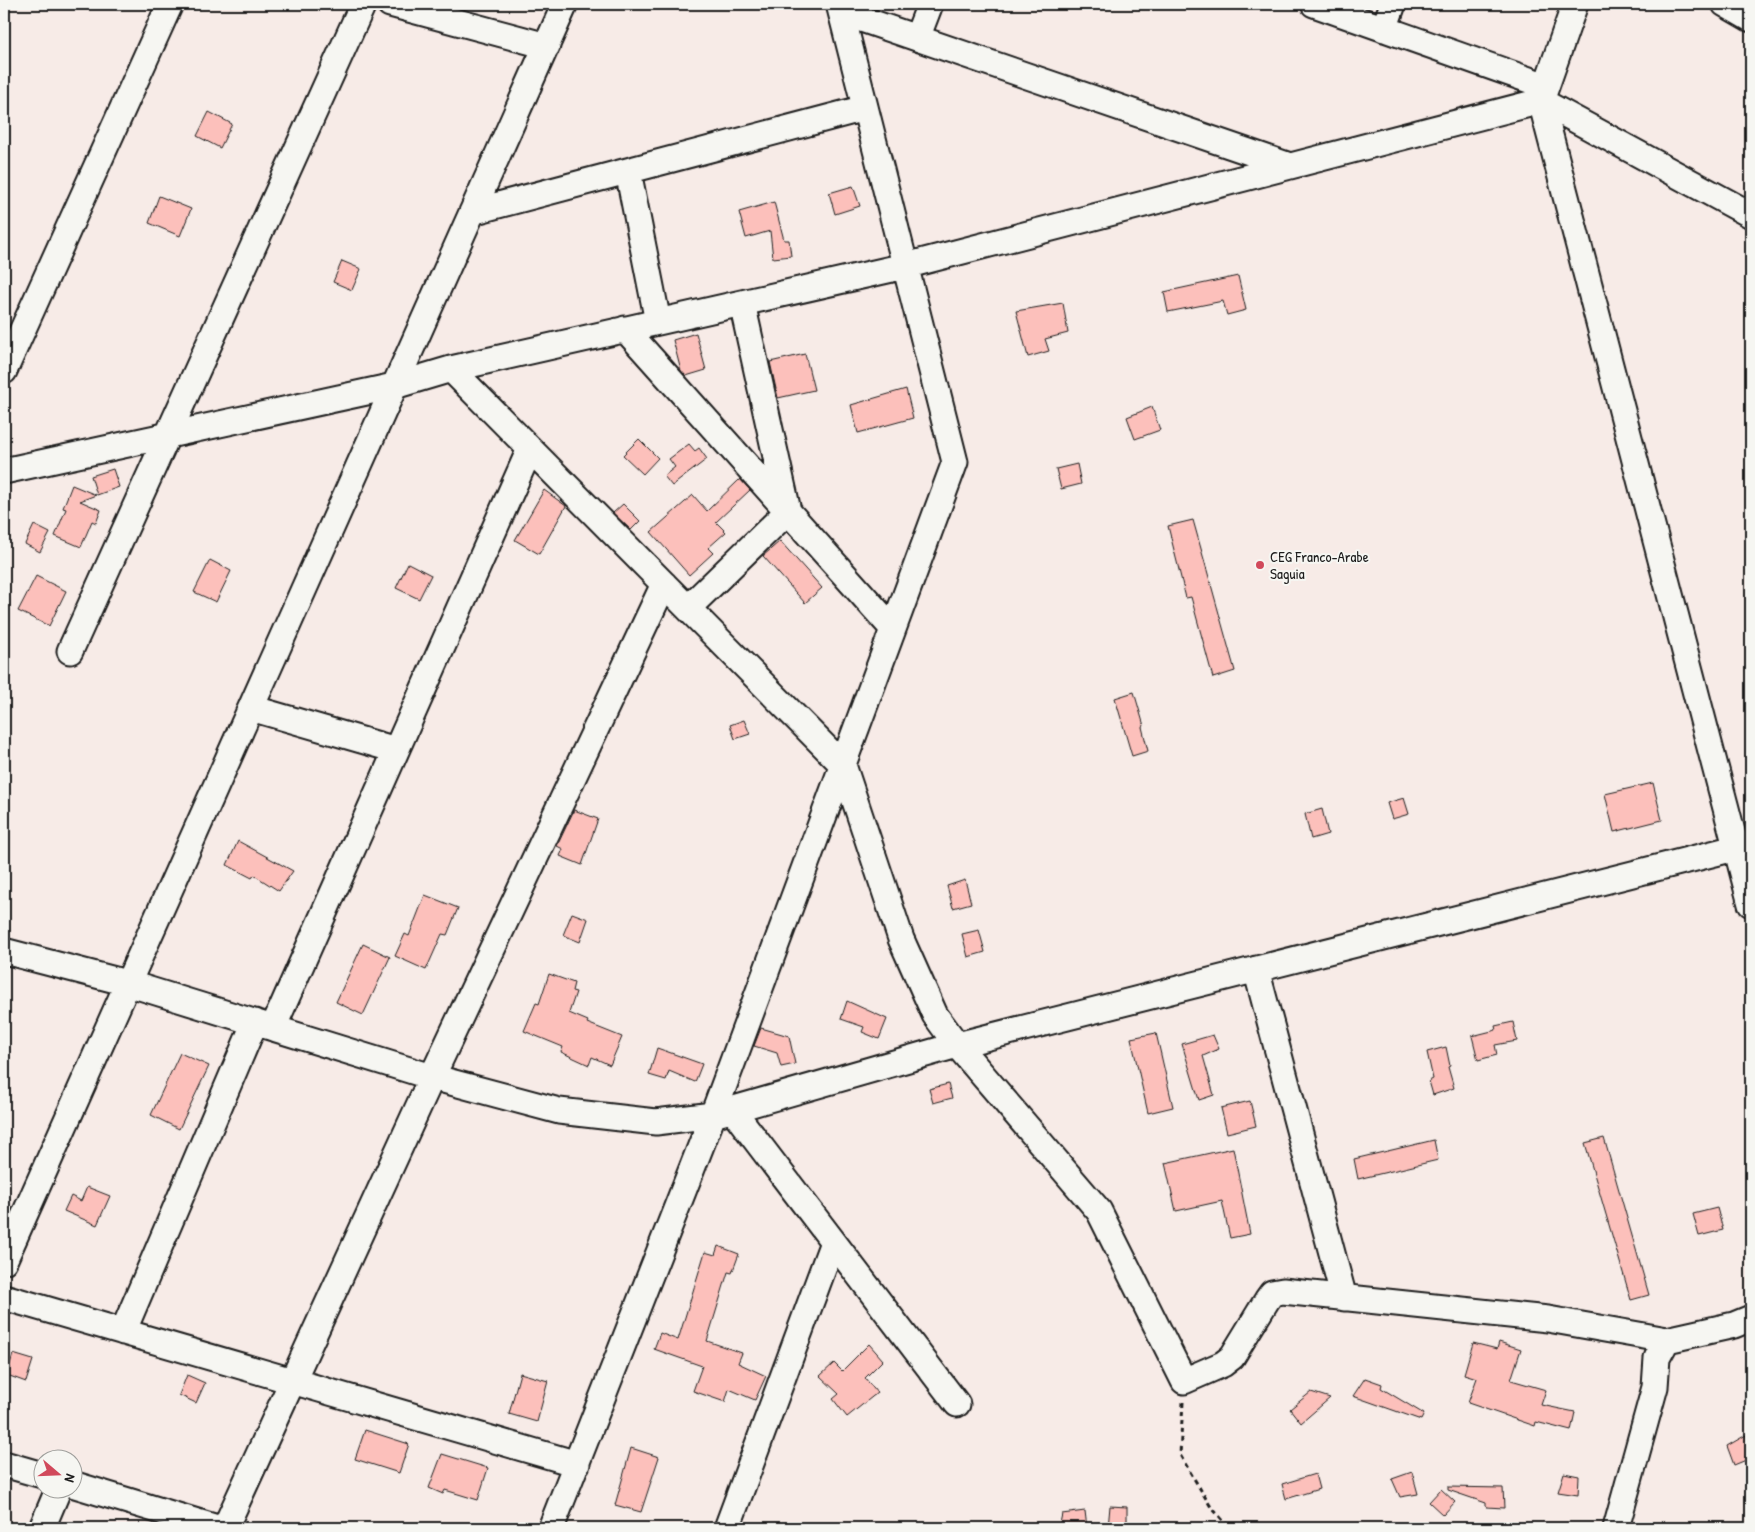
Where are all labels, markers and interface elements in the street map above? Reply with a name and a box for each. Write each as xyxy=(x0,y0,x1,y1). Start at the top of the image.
place label: CEG Franco-Arabe Saguia xyxy=(1270,546,1369,584)
marker: CEG Franco-Arabe Saguia xyxy=(1254,559,1266,571)
north arrow xyxy=(32,1450,82,1500)
text: N xyxy=(60,1472,81,1486)

